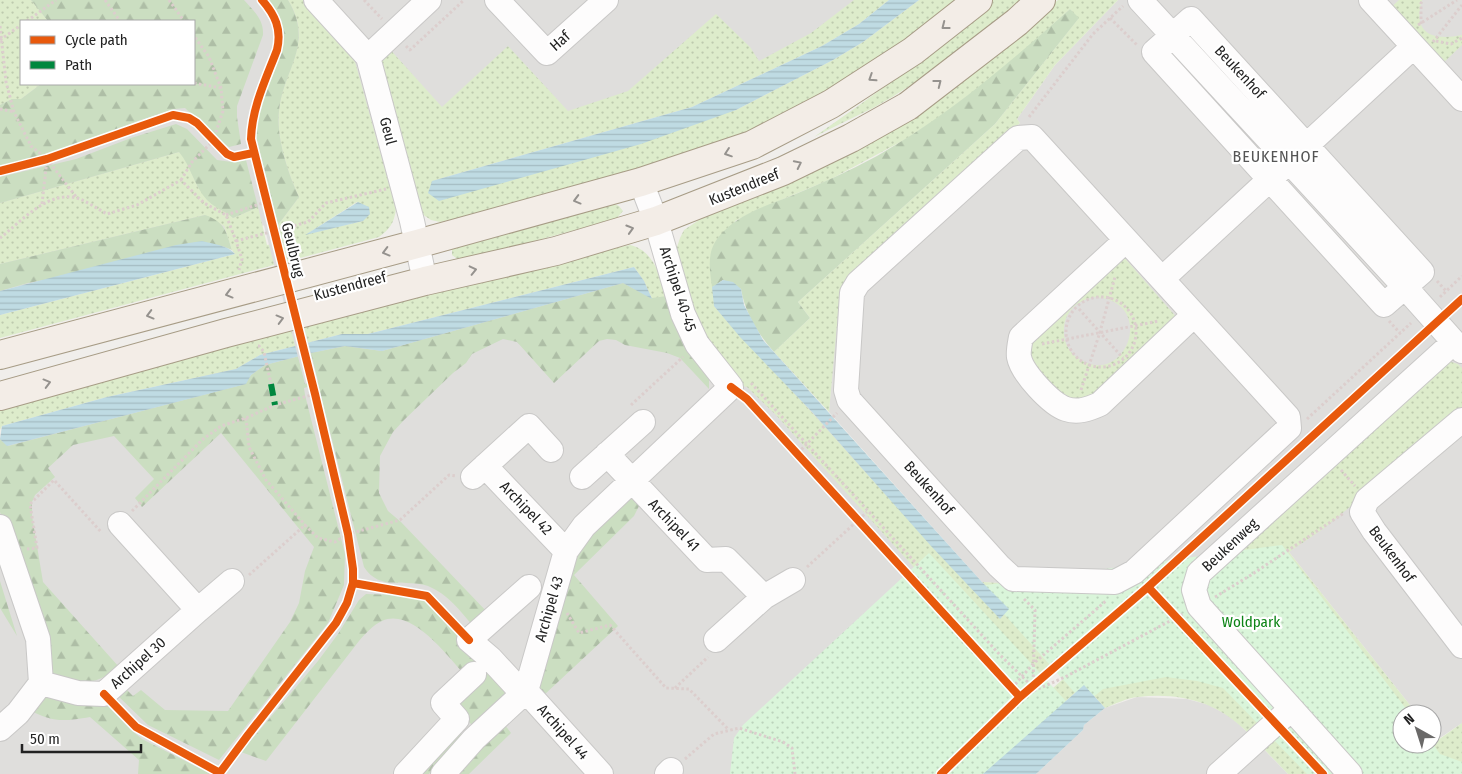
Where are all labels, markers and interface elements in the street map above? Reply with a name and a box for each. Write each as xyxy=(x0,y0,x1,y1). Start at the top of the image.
legend xyxy=(20,20,195,85)
one-way arrow xyxy=(942,20,951,28)
street label: Haf xyxy=(546,26,575,55)
text: Cycle path xyxy=(65,31,128,49)
street label: Beukenhof xyxy=(1211,42,1270,103)
text: Path xyxy=(65,56,92,74)
one-way arrow xyxy=(868,72,878,81)
one-way arrow xyxy=(932,80,942,89)
street label: Geul xyxy=(376,115,400,147)
one-way arrow xyxy=(725,147,733,157)
district label: BEUKENHOF xyxy=(1232,147,1320,166)
one-way arrow xyxy=(792,160,801,170)
street label: Kustendreef xyxy=(706,164,783,209)
one-way arrow xyxy=(572,194,581,205)
street label: Geulbrug xyxy=(278,221,308,279)
one-way arrow xyxy=(625,225,633,235)
street label: Archipel 40-45 xyxy=(656,244,700,334)
one-way arrow xyxy=(382,246,391,257)
one-way arrow xyxy=(468,265,477,276)
street label: Kustendreef xyxy=(312,267,390,304)
one-way arrow xyxy=(225,288,234,299)
one-way arrow xyxy=(146,309,155,320)
one-way arrow xyxy=(276,314,285,325)
one-way arrow xyxy=(42,378,51,388)
street label: Beukenhof xyxy=(900,457,959,520)
street label: Archipel 42 xyxy=(496,478,556,539)
street label: Archipel 41 xyxy=(645,495,703,555)
street label: Beukenweg xyxy=(1198,515,1262,575)
street label: Beukenhof xyxy=(1365,522,1420,587)
street label: Archipel 43 xyxy=(531,574,567,644)
park label: Woldpark xyxy=(1222,613,1280,631)
street label: Archipel 30 xyxy=(107,633,169,693)
street label: Archipel 44 xyxy=(533,701,593,763)
north arrow xyxy=(1392,704,1442,754)
text: N xyxy=(1401,710,1418,729)
scale bar xyxy=(22,722,141,754)
text: 50 m xyxy=(30,730,60,748)

